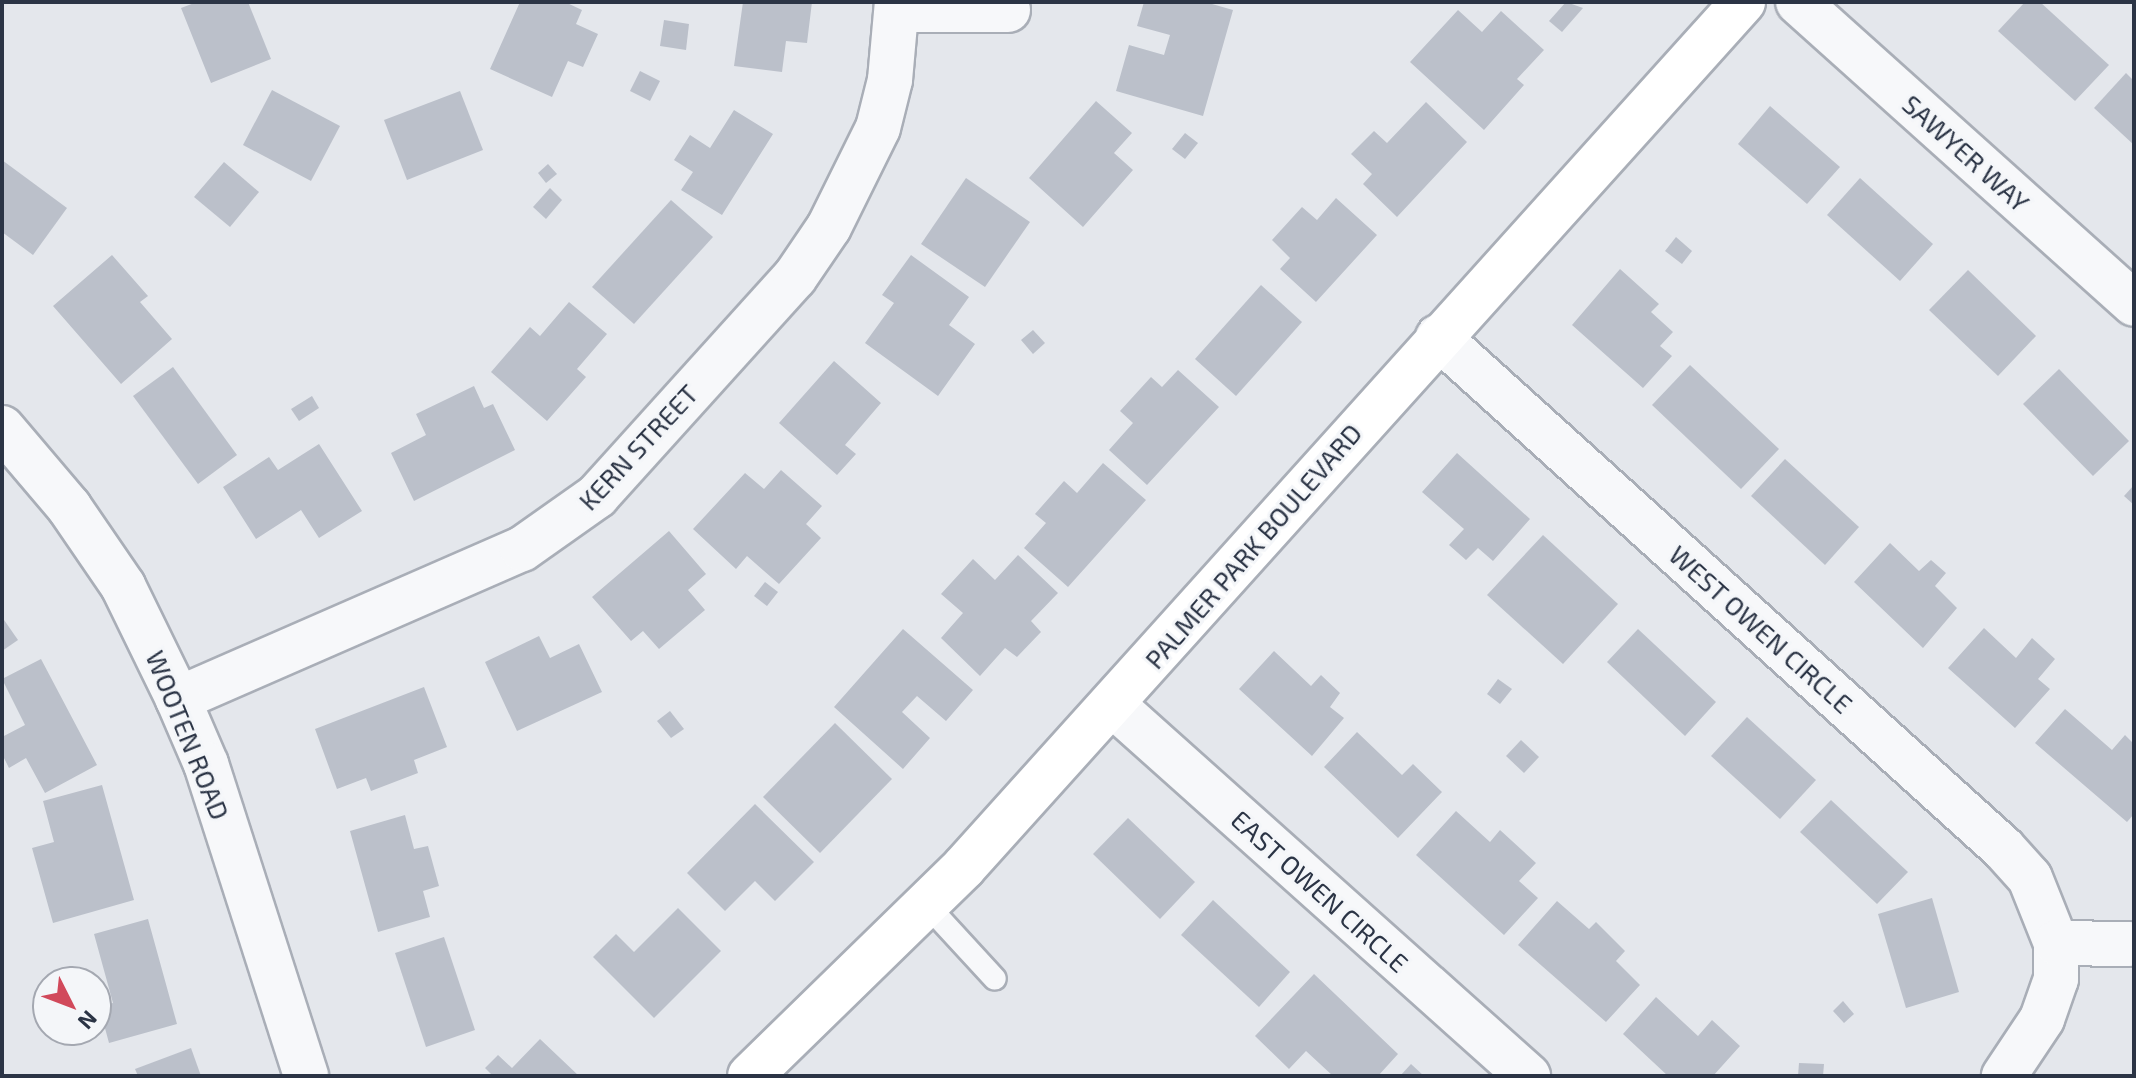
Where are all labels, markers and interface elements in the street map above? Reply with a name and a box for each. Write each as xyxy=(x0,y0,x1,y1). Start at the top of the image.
street label: SAWYER WAY xyxy=(1896,88,2036,218)
street label: KERN STREET xyxy=(572,378,704,516)
street label: PALMER PARK BOULEVARD xyxy=(1138,417,1368,675)
street label: WEST OWEN CIRCLE xyxy=(1663,539,1859,719)
street label: WOOTEN ROAD xyxy=(140,646,236,824)
street label: EAST OWEN CIRCLE xyxy=(1225,803,1415,979)
north arrow xyxy=(32,966,112,1046)
text: N xyxy=(73,1006,103,1035)

